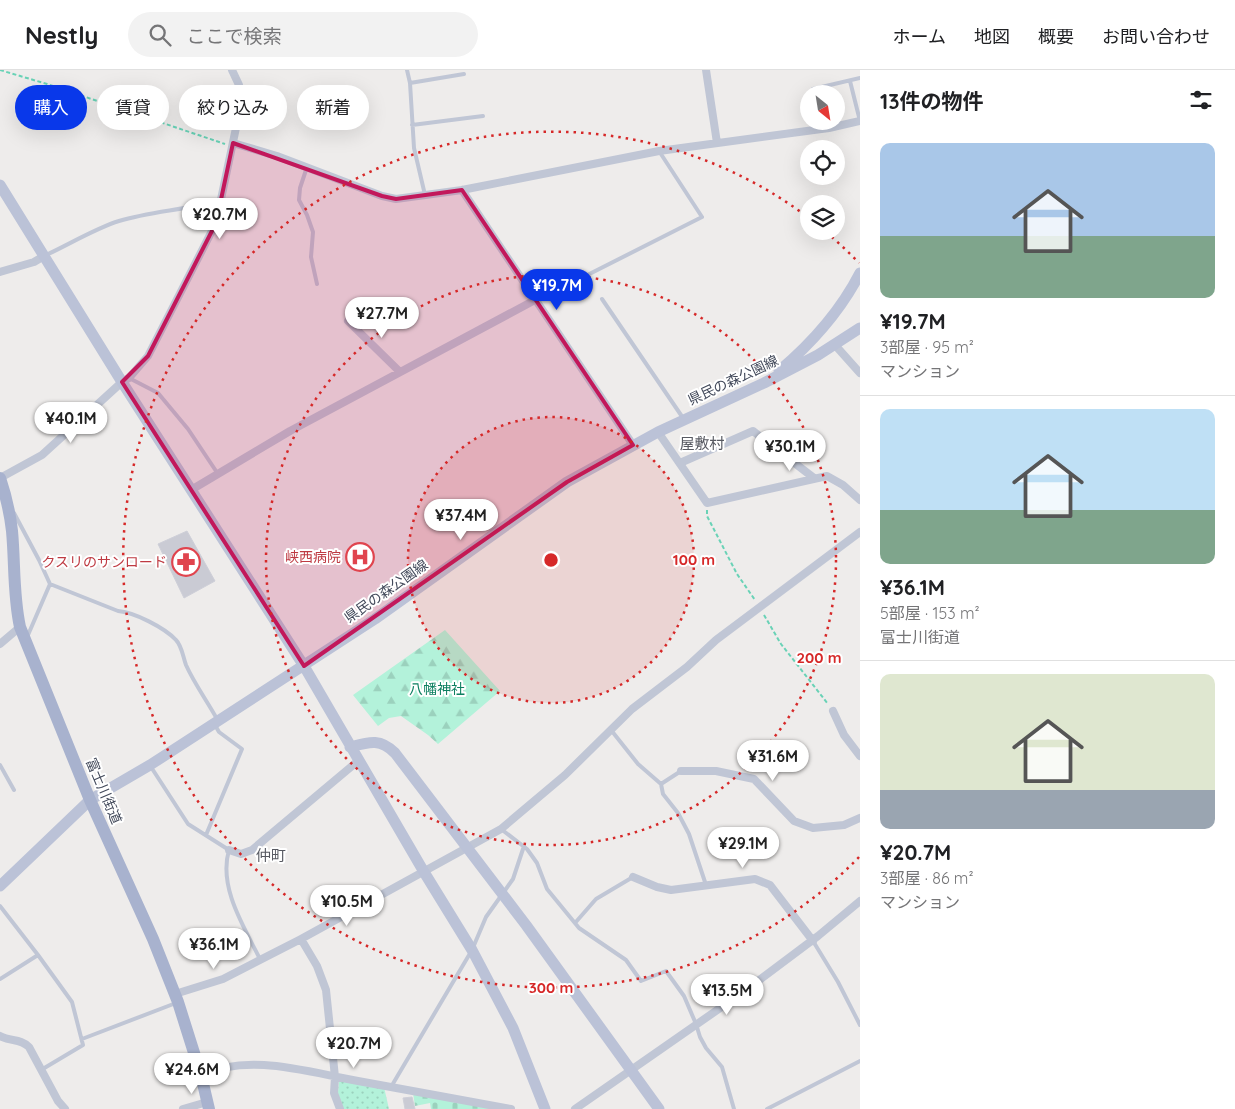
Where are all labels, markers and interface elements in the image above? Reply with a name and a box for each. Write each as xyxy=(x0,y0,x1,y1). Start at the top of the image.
search box xyxy=(128,12,478,57)
text: Nestly xyxy=(25,20,98,50)
icon: search xyxy=(146,21,174,49)
text: ここで検索 xyxy=(186,24,281,48)
text: ホーム xyxy=(893,25,946,48)
text: 地図 xyxy=(974,25,1010,48)
text: 概要 xyxy=(1038,25,1074,48)
text: お問い合わせ xyxy=(1102,25,1210,48)
chip: 購入 xyxy=(15,85,87,130)
chip: 賃貸 xyxy=(97,85,169,130)
chip: 絞り込み xyxy=(179,85,287,130)
chip: 新着 xyxy=(297,85,369,130)
north arrow xyxy=(800,85,845,130)
map controls xyxy=(800,85,845,240)
icon: filters xyxy=(1187,86,1215,114)
text: 13件の物件 xyxy=(880,88,983,114)
button: locate xyxy=(800,140,845,185)
icon: home xyxy=(1003,176,1093,266)
button: layers xyxy=(800,195,845,240)
pin: ¥20.7M xyxy=(179,198,261,240)
text: ¥20.7M xyxy=(193,204,247,224)
pin: ¥19.7M xyxy=(516,268,598,311)
text: ¥19.7M xyxy=(532,275,582,295)
pin: ¥27.7M xyxy=(341,296,423,339)
text: ¥27.7M xyxy=(356,303,408,323)
text: ¥19.7M xyxy=(880,308,946,334)
text: 3部屋 · 95 m² xyxy=(880,337,974,357)
street label: 県民の森公園線 xyxy=(685,351,781,409)
text: マンション xyxy=(880,361,960,381)
pin: ¥40.1M xyxy=(30,402,112,444)
text: ¥40.1M xyxy=(45,408,97,428)
pin: ¥30.1M xyxy=(749,430,831,472)
district label: 屋敷村 xyxy=(679,434,725,453)
text: ¥30.1M xyxy=(765,436,815,456)
icon: home xyxy=(1003,441,1093,531)
pin: ¥37.4M xyxy=(420,498,502,541)
text: ¥37.4M xyxy=(435,505,487,525)
hospital icon: 峡西病院 xyxy=(345,542,375,572)
pharmacy icon: クスリのサンロード xyxy=(171,547,201,577)
place label: 峡西病院 xyxy=(285,548,341,566)
text: 100 m xyxy=(673,550,715,569)
centre of rings xyxy=(542,551,560,569)
place label: クスリのサンロード xyxy=(41,553,167,571)
street label: 県民の森公園線 xyxy=(341,556,431,626)
text: ¥36.1M xyxy=(880,574,945,600)
text: 5部屋 · 153 m² xyxy=(880,603,980,623)
text: 富士川街道 xyxy=(880,627,960,647)
text: 200 m xyxy=(797,648,842,667)
park label: 八幡神社 xyxy=(409,680,465,698)
icon: home xyxy=(1003,706,1093,796)
pin: ¥31.6M xyxy=(732,740,814,782)
text: ¥31.6M xyxy=(748,746,798,766)
street label: 富士川街道 xyxy=(82,755,126,827)
pin: ¥29.1M xyxy=(702,826,784,869)
text: ¥29.1M xyxy=(718,833,768,853)
text: ¥20.7M xyxy=(880,839,951,865)
district label: 仲町 xyxy=(256,846,286,865)
text: 3部屋 · 86 m² xyxy=(880,868,974,888)
pin: ¥10.5M xyxy=(306,884,388,927)
text: ¥10.5M xyxy=(321,891,373,911)
text: マンション xyxy=(880,892,960,912)
pin: ¥36.1M xyxy=(173,928,255,970)
text: ¥36.1M xyxy=(189,934,239,954)
pin: ¥13.5M xyxy=(686,974,768,1016)
text: 300 m xyxy=(529,978,573,997)
text: ¥13.5M xyxy=(702,980,752,1000)
pin: ¥20.7M xyxy=(313,1026,395,1069)
text: ¥20.7M xyxy=(327,1033,381,1053)
pin: ¥24.6M xyxy=(151,1052,233,1095)
text: ¥24.6M xyxy=(165,1059,219,1079)

